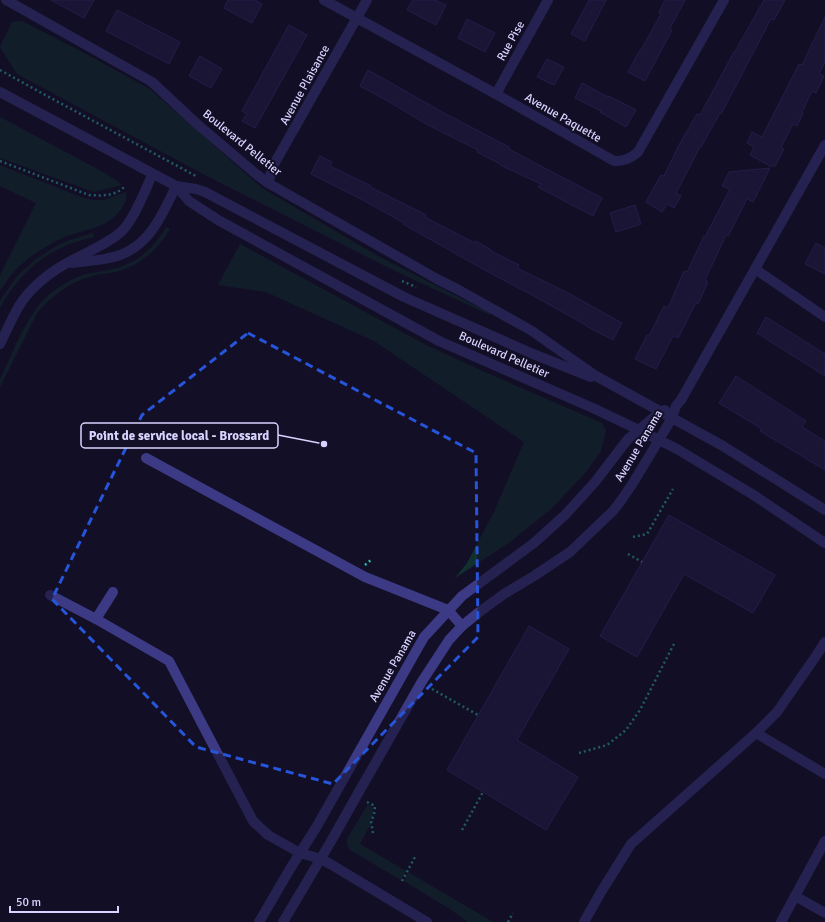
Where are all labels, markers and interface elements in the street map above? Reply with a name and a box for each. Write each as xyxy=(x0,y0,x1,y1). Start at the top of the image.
street label: Rue Pise xyxy=(494,18,528,64)
street label: Avenue Plaisance xyxy=(277,42,333,128)
street label: Avenue Paquette xyxy=(522,90,604,146)
street label: Boulevard Pelletier xyxy=(199,107,285,180)
street label: Boulevard Pelletier xyxy=(456,328,552,382)
street label: Avenue Panama xyxy=(612,407,666,485)
callout: Point de service local - Brossard xyxy=(81,423,278,448)
text: Point de service local - Brossard xyxy=(89,428,269,444)
street label: Avenue Panama xyxy=(366,627,420,705)
scale bar xyxy=(10,888,118,914)
text: 50 m xyxy=(16,895,41,910)

